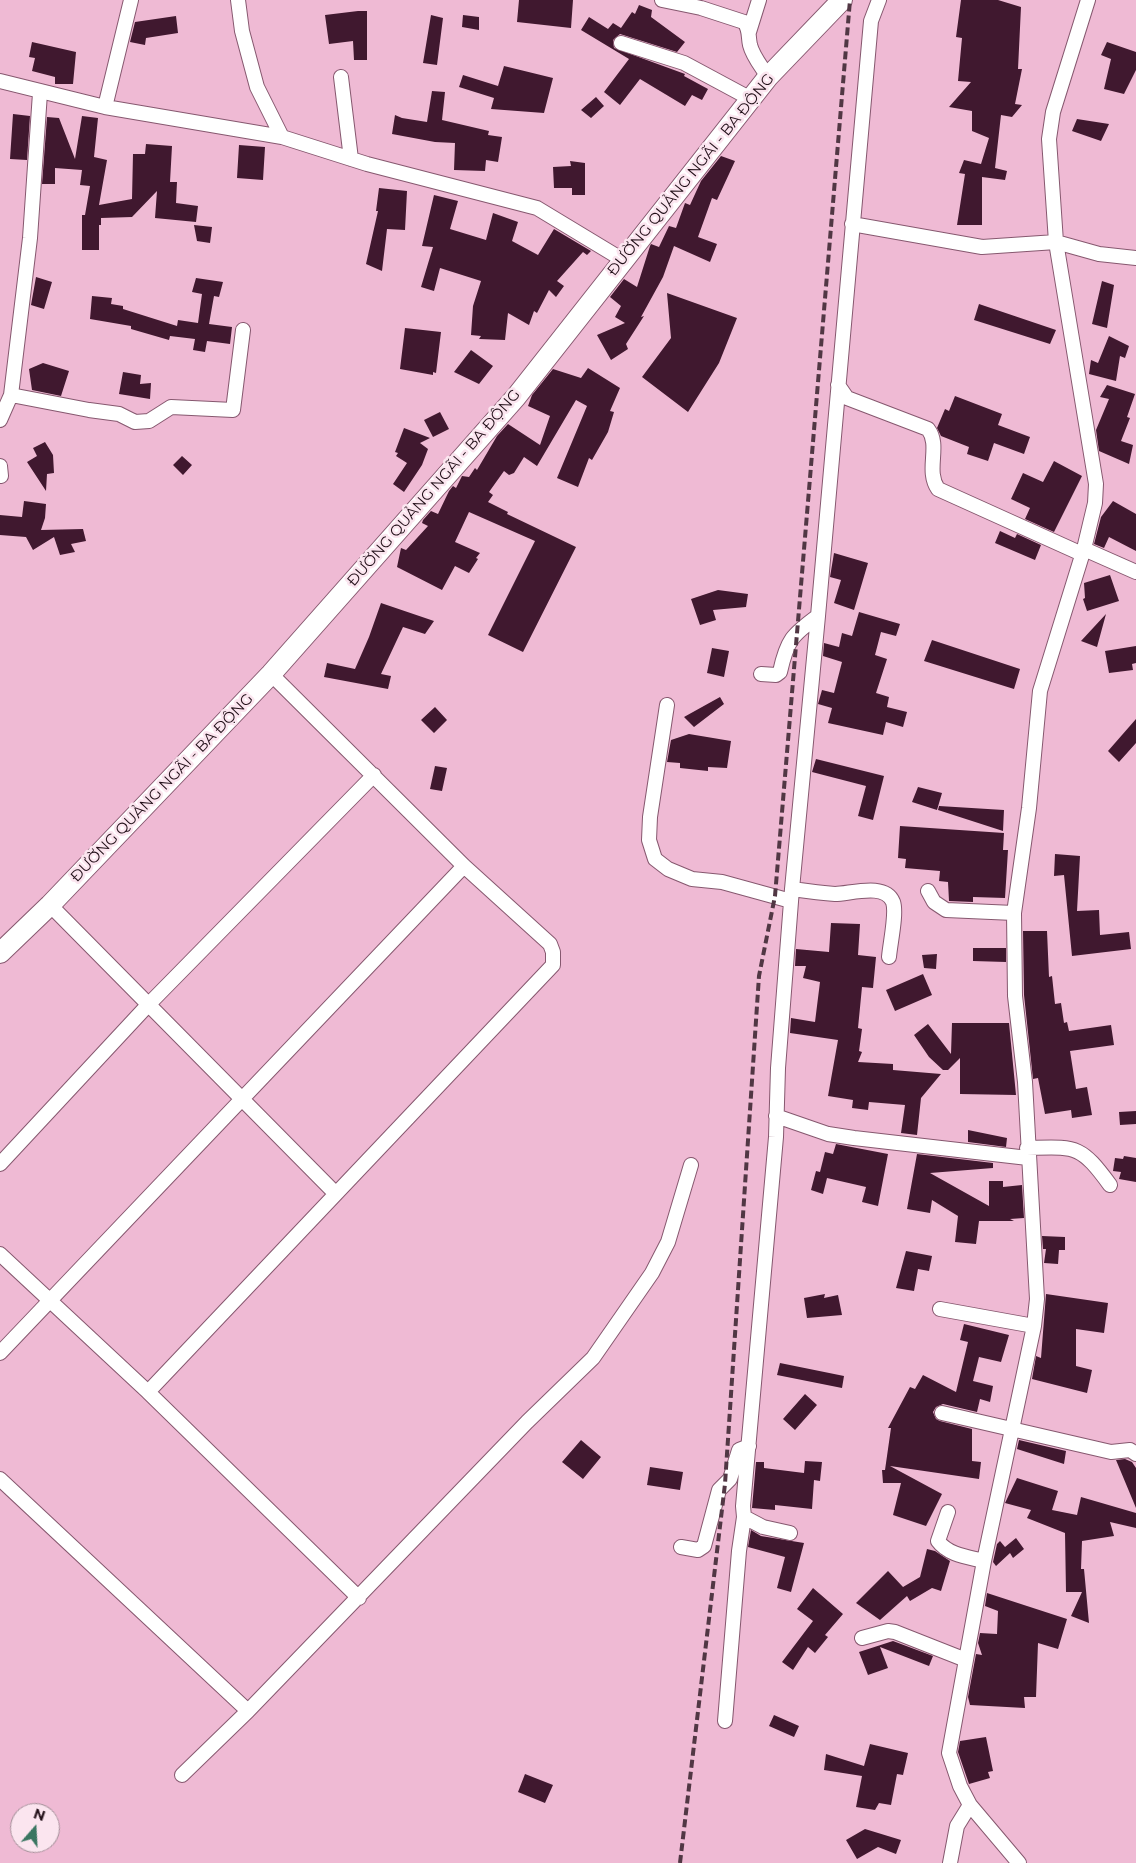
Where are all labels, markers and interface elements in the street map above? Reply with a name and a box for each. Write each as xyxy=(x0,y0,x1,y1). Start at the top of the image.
street label: ĐƯỜNG QUẢNG NGÃI - BA ĐỘNG xyxy=(604,70,778,280)
street label: ĐƯỜNG QUẢNG NGÃI - BA ĐỘNG xyxy=(344,386,524,590)
street label: ĐƯỜNG QUẢNG NGÃI - BA ĐỘNG xyxy=(67,690,257,886)
north arrow xyxy=(10,1803,60,1853)
text: N xyxy=(31,1804,48,1825)

